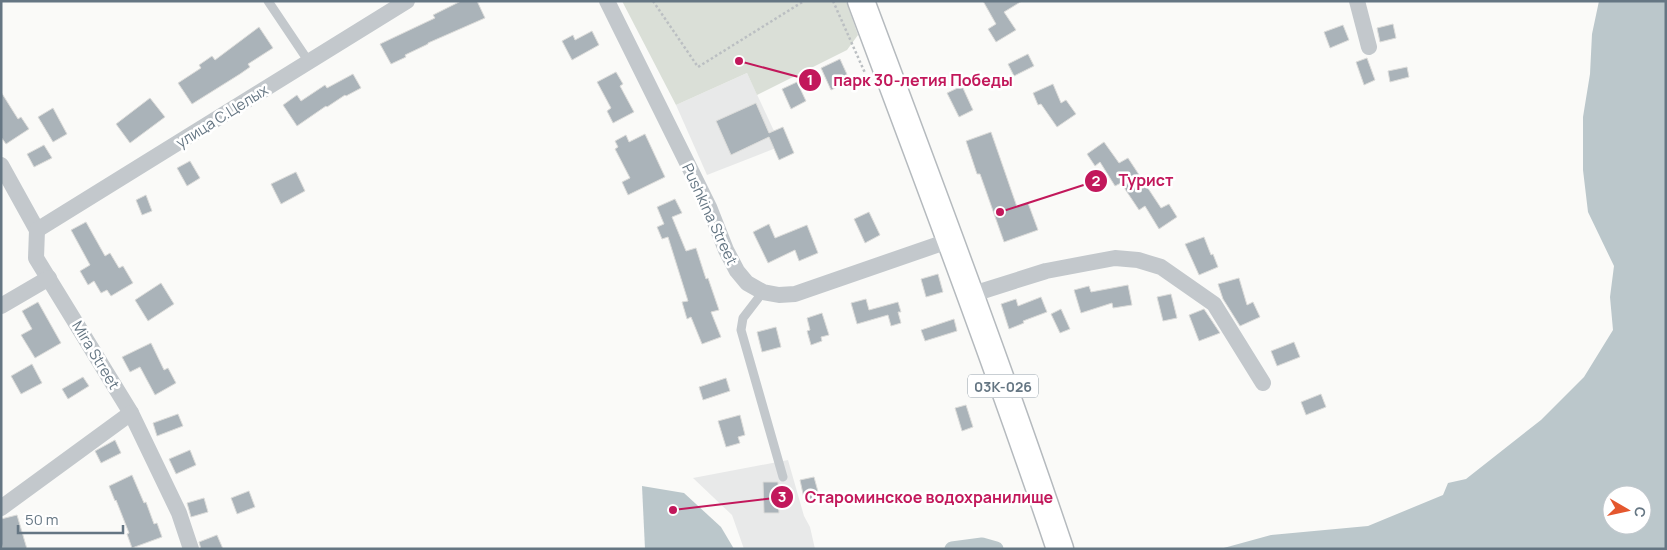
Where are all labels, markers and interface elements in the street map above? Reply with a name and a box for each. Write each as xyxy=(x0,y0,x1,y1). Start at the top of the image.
callout: парк 30-летия Победы xyxy=(798,65,1022,96)
text: 1 xyxy=(807,69,813,90)
text: парк 30-летия Победы xyxy=(833,69,1013,91)
street label: улица С.Целых xyxy=(172,79,272,153)
street label: Pushkina Street xyxy=(677,160,743,268)
callout: Турист xyxy=(1084,165,1184,196)
text: Турист xyxy=(1119,169,1174,191)
text: 2 xyxy=(1092,170,1101,191)
street label: Mira Street xyxy=(67,317,125,393)
road number: 03К-026 xyxy=(968,374,1038,398)
callout: Староминское водохранилище xyxy=(770,482,1063,513)
north arrow xyxy=(1602,485,1652,535)
text: 3 xyxy=(778,486,786,507)
text: Староминское водохранилище xyxy=(805,486,1054,508)
scale bar xyxy=(18,502,122,534)
text: С xyxy=(1630,506,1651,519)
text: 50 m xyxy=(25,509,59,530)

